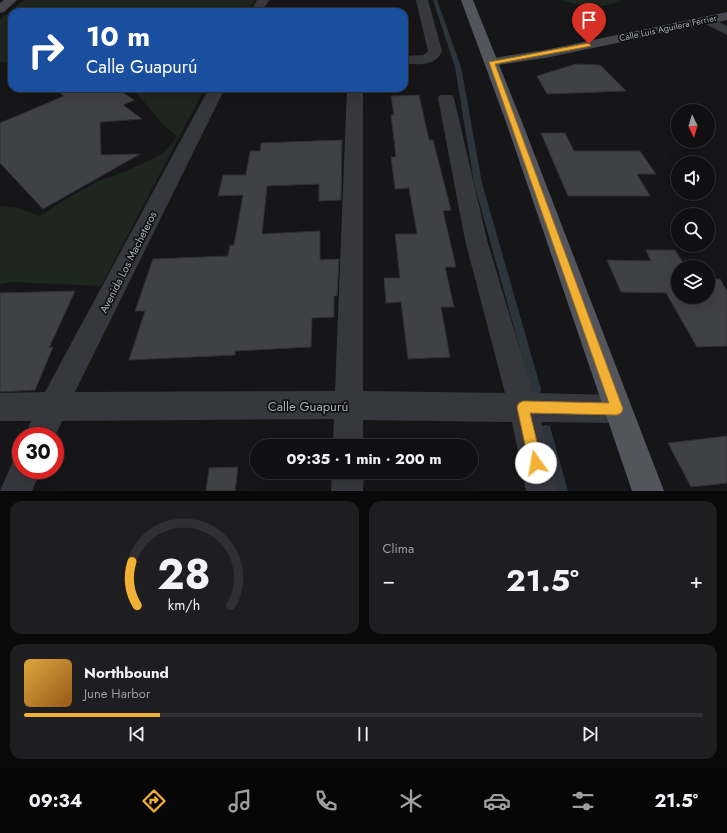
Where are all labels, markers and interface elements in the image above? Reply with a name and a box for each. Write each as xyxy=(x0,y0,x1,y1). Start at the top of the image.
pin xyxy=(572,3,606,44)
icon: arrive xyxy=(578,9,600,31)
street label: Calle Luis Aguilera Ferrier xyxy=(618,11,719,44)
text: 10 m xyxy=(86,16,150,57)
icon: right xyxy=(20,24,72,76)
text: Calle Guapurú xyxy=(86,54,197,80)
north arrow xyxy=(671,104,715,148)
map controls xyxy=(671,104,715,304)
button: sound xyxy=(671,156,715,200)
street label: Avenida Los Macheteros xyxy=(95,208,161,316)
button: search xyxy=(671,208,715,252)
button: layers xyxy=(671,260,715,304)
street label: Calle Guapurú xyxy=(268,397,348,416)
speed limit sign: 30 xyxy=(12,427,64,479)
position arrow xyxy=(515,442,557,484)
text: 09:35 · 1 min · 200 m xyxy=(286,448,442,470)
text: Clima xyxy=(383,539,414,558)
text: 28 xyxy=(158,543,211,604)
text: 21.5° xyxy=(506,559,579,602)
text: − xyxy=(383,564,395,596)
text: + xyxy=(689,564,703,596)
text: km/h xyxy=(168,594,200,614)
text: Northbound xyxy=(84,662,169,684)
text: June Harbor xyxy=(84,684,150,703)
icon: previous xyxy=(126,723,148,745)
icon: pause xyxy=(352,723,374,745)
icon: next xyxy=(579,723,601,745)
icon: directions xyxy=(140,787,168,815)
icon: music xyxy=(226,787,254,815)
icon: phone xyxy=(312,787,340,815)
icon: climate xyxy=(397,787,425,815)
icon: car xyxy=(483,787,511,815)
icon: filters xyxy=(569,787,597,815)
text: 09:34 xyxy=(29,788,82,814)
text: 21.5° xyxy=(654,788,698,814)

